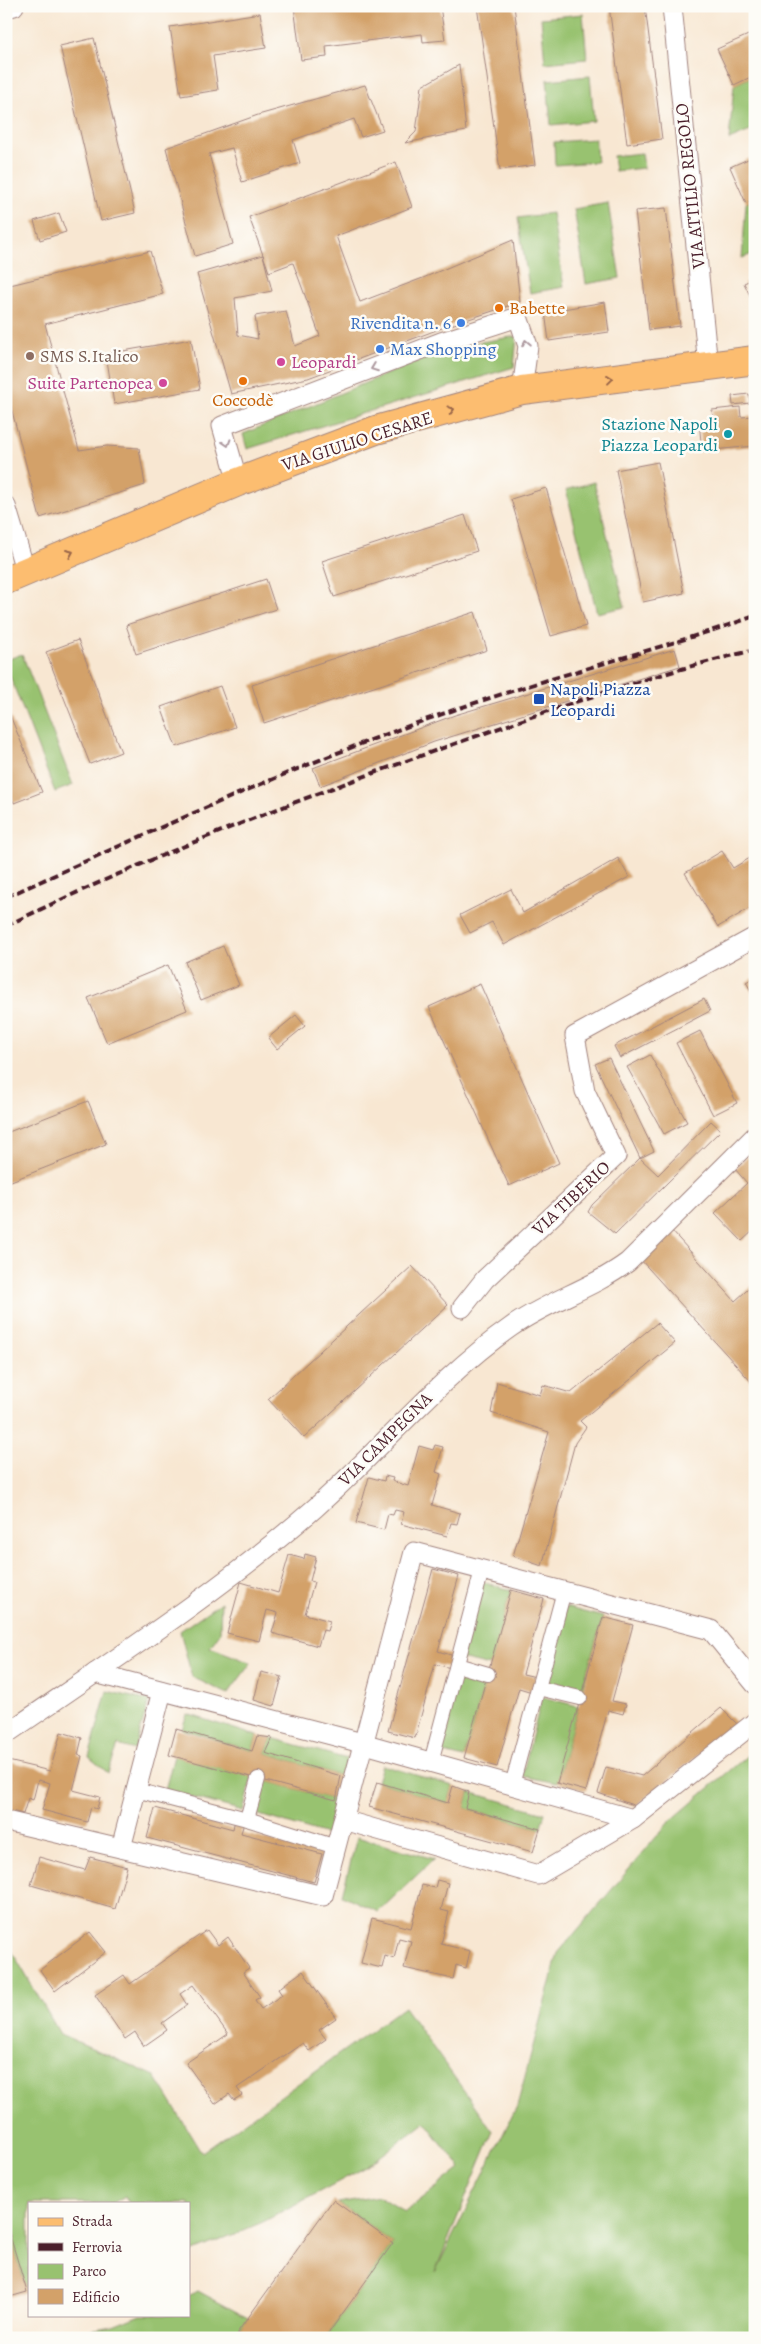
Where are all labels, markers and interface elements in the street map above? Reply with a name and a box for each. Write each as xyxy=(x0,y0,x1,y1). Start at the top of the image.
street label: VIA ATTILIO REGOLO xyxy=(669,102,711,271)
place label: Babette xyxy=(509,296,565,320)
marker: Babette xyxy=(493,302,505,314)
place label: Rivendita n. 6 xyxy=(350,311,451,335)
marker: Rivendita n. 6 xyxy=(455,317,467,329)
place label: Max Shopping xyxy=(390,337,496,361)
one-way arrow xyxy=(521,338,531,347)
marker: Max Shopping xyxy=(374,343,386,355)
place label: SMS S.Italico xyxy=(40,344,138,368)
marker: SMS S.Italico xyxy=(24,350,36,362)
place label: Leopardi xyxy=(291,350,357,374)
marker: Leopardi xyxy=(275,356,287,368)
one-way arrow xyxy=(370,362,379,372)
place label: Suite Partenopea xyxy=(27,371,154,395)
one-way arrow xyxy=(607,374,615,385)
marker: Coccodè xyxy=(237,375,249,387)
marker: Suite Partenopea xyxy=(157,377,169,389)
place label: Coccodè xyxy=(212,388,274,412)
street label: VIA GIULIO CESARE xyxy=(278,405,435,477)
one-way arrow xyxy=(446,405,455,415)
place label: Stazione Napoli Piazza Leopardi xyxy=(601,412,718,457)
marker: Stazione Napoli Piazza Leopardi xyxy=(722,428,734,440)
one-way arrow xyxy=(221,438,231,446)
one-way arrow xyxy=(65,549,74,560)
place label: Napoli Piazza Leopardi xyxy=(550,677,651,722)
marker: Napoli Piazza Leopardi xyxy=(532,692,546,706)
street label: VIA TIBERIO xyxy=(526,1155,615,1241)
street label: VIA CAMPEGNA xyxy=(332,1386,438,1492)
legend xyxy=(28,2202,190,2316)
text: Strada xyxy=(72,2211,113,2231)
text: Ferrovia xyxy=(72,2237,122,2257)
text: Parco xyxy=(72,2261,106,2281)
text: Edificio xyxy=(72,2287,120,2307)

